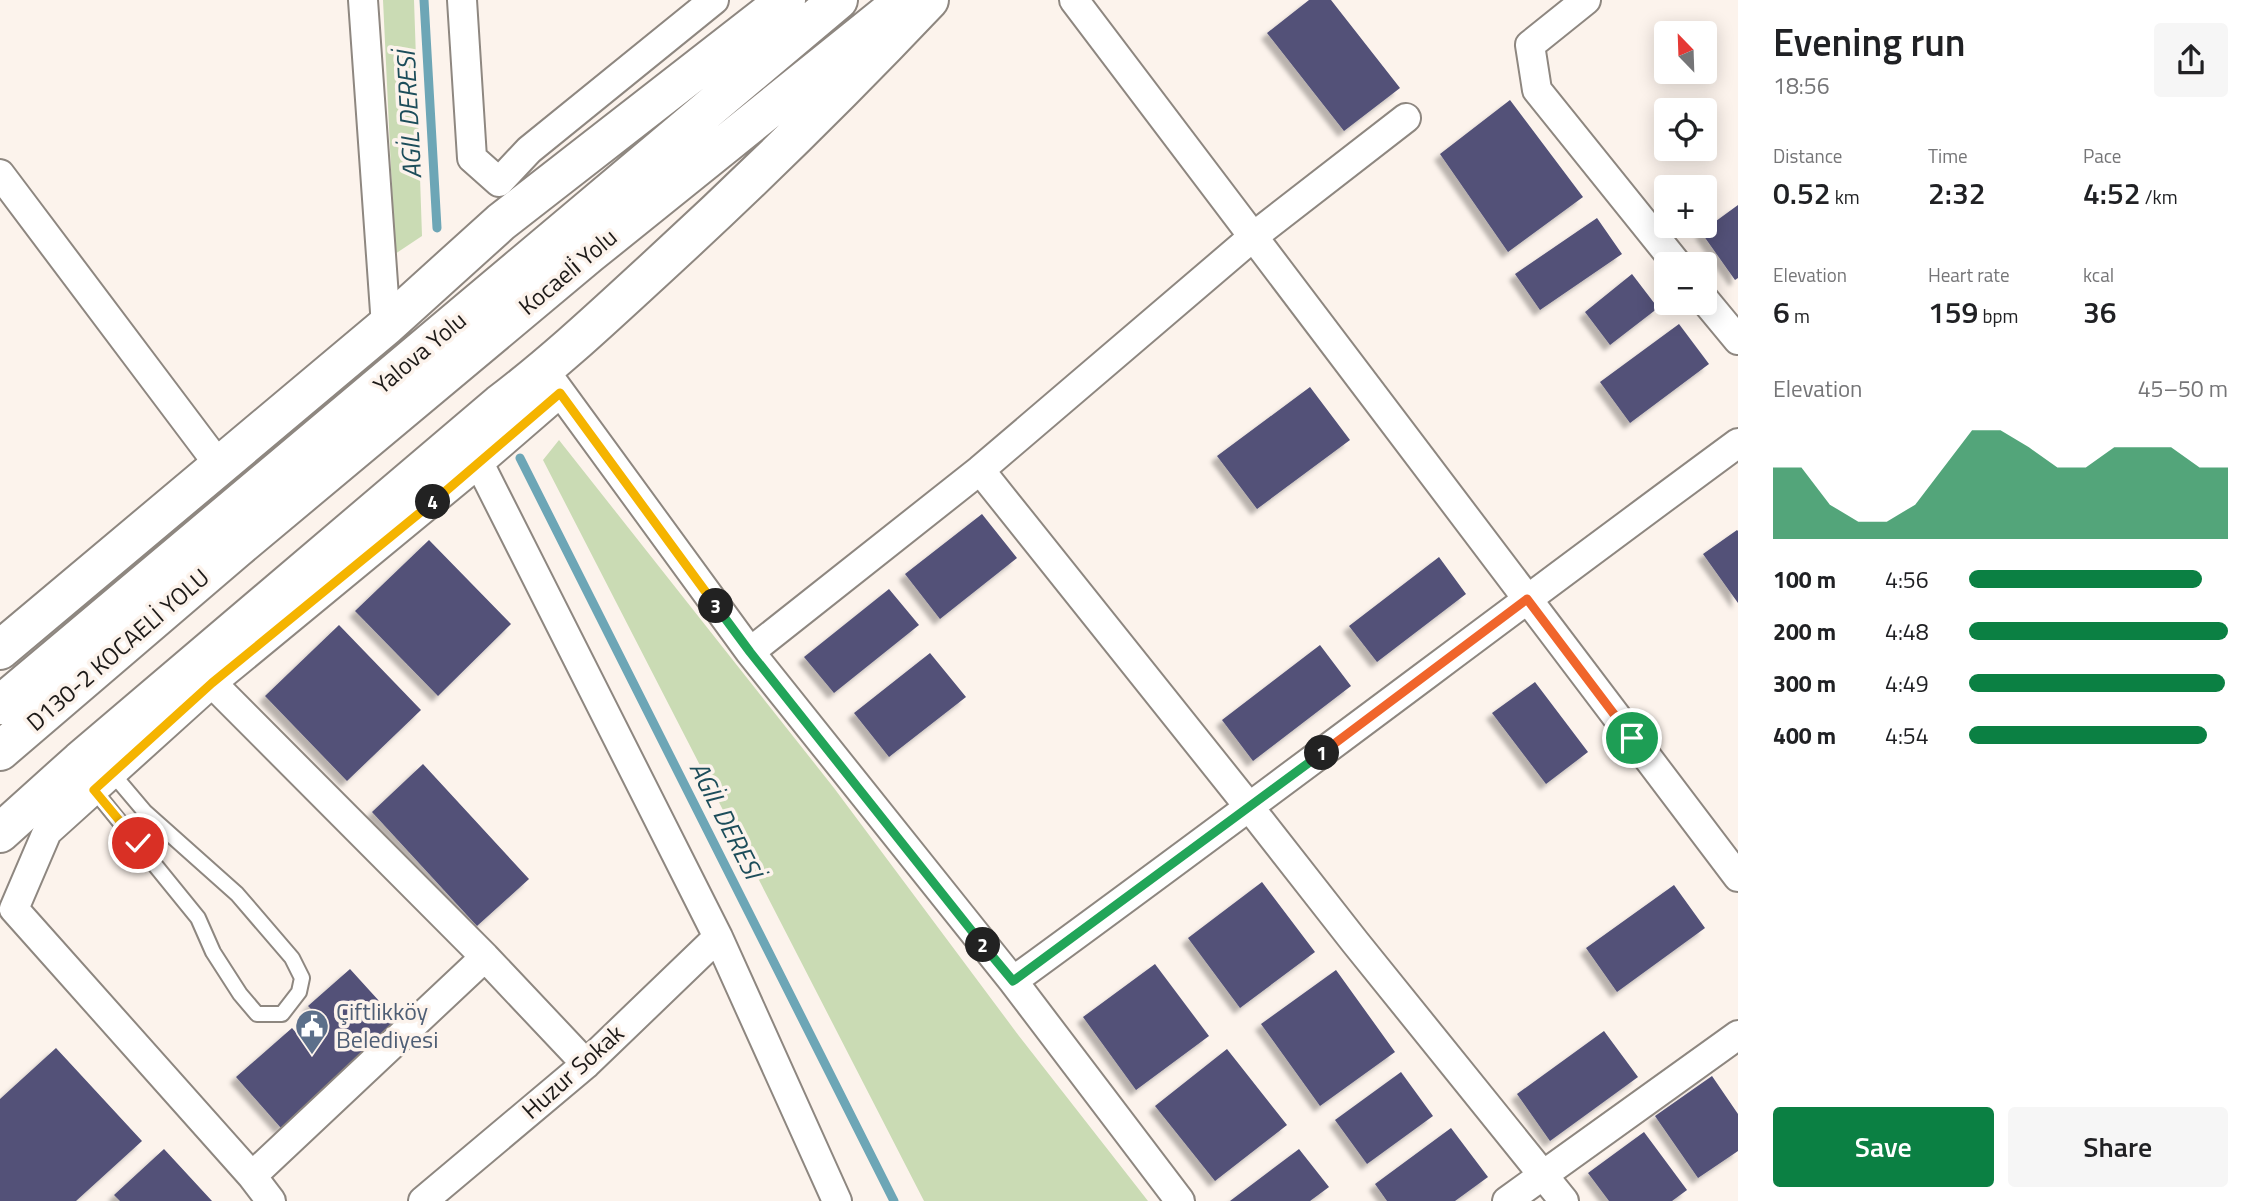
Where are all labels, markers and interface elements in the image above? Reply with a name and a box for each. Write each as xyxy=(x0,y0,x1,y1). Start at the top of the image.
text: Evening run xyxy=(1773,13,1966,71)
north arrow xyxy=(1654,21,1717,84)
map controls xyxy=(1654,21,1717,315)
button: share xyxy=(2154,23,2228,97)
water label: AGİL DERESİ xyxy=(385,46,431,180)
text: 18:56 xyxy=(1773,68,1830,103)
button: locate xyxy=(1654,98,1717,161)
text: Distance xyxy=(1773,141,1842,170)
text: Time xyxy=(1928,141,1968,170)
text: Pace xyxy=(2083,141,2121,170)
text: 0.52 xyxy=(1773,170,1831,216)
text: 2:32 xyxy=(1928,170,1986,216)
text: 4:52 xyxy=(2083,170,2141,216)
button: + xyxy=(1654,175,1717,238)
text: km xyxy=(1831,182,1860,211)
text: /km xyxy=(2141,182,2178,211)
street label: Kocaeli̇ Yolu xyxy=(510,219,624,323)
button: − xyxy=(1654,252,1717,315)
text: Elevation xyxy=(1773,260,1847,289)
text: Heart rate xyxy=(1928,260,2010,289)
text: kcal xyxy=(2083,260,2114,289)
text: 6 xyxy=(1773,289,1790,335)
text: 159 xyxy=(1928,289,1978,335)
text: 36 xyxy=(2083,289,2117,335)
text: m xyxy=(1790,301,1810,330)
text: bpm xyxy=(1978,301,2018,330)
street label: Yalova Yolu xyxy=(365,302,474,402)
text: Elevation xyxy=(1773,371,1862,406)
text: 45–50 m xyxy=(2138,371,2228,406)
pin: 4 xyxy=(416,484,450,520)
text: 4 xyxy=(427,487,438,516)
street label: D130-2 KOCAELİ YOLU xyxy=(18,560,217,739)
text: 100 m xyxy=(1773,562,1836,597)
text: 4:56 xyxy=(1885,562,1929,597)
pin: 3 xyxy=(698,588,734,624)
text: 3 xyxy=(710,591,721,620)
text: 200 m xyxy=(1773,614,1836,649)
text: 4:48 xyxy=(1885,614,1929,649)
text: 300 m xyxy=(1773,666,1836,701)
text: 4:49 xyxy=(1885,666,1929,701)
pin xyxy=(1602,708,1662,768)
text: 400 m xyxy=(1773,718,1836,753)
text: 4:54 xyxy=(1885,718,1929,753)
icon: arrive xyxy=(1613,719,1651,757)
pin: 1 xyxy=(1304,736,1340,770)
text: 1 xyxy=(1316,738,1327,767)
water label: AGİL DERESİ xyxy=(680,754,775,889)
pin xyxy=(108,813,168,873)
icon: check xyxy=(119,824,157,862)
pin: 2 xyxy=(965,928,1000,962)
text: 2 xyxy=(977,930,988,959)
place label: Çiftlikköy Belediyesi xyxy=(336,993,438,1057)
public building icon: Çiftlikköy Belediyesi xyxy=(293,1007,331,1056)
street label: Huzur Sokak xyxy=(513,1015,632,1127)
button: Save xyxy=(1773,1107,1994,1187)
button: Share xyxy=(2008,1107,2228,1187)

